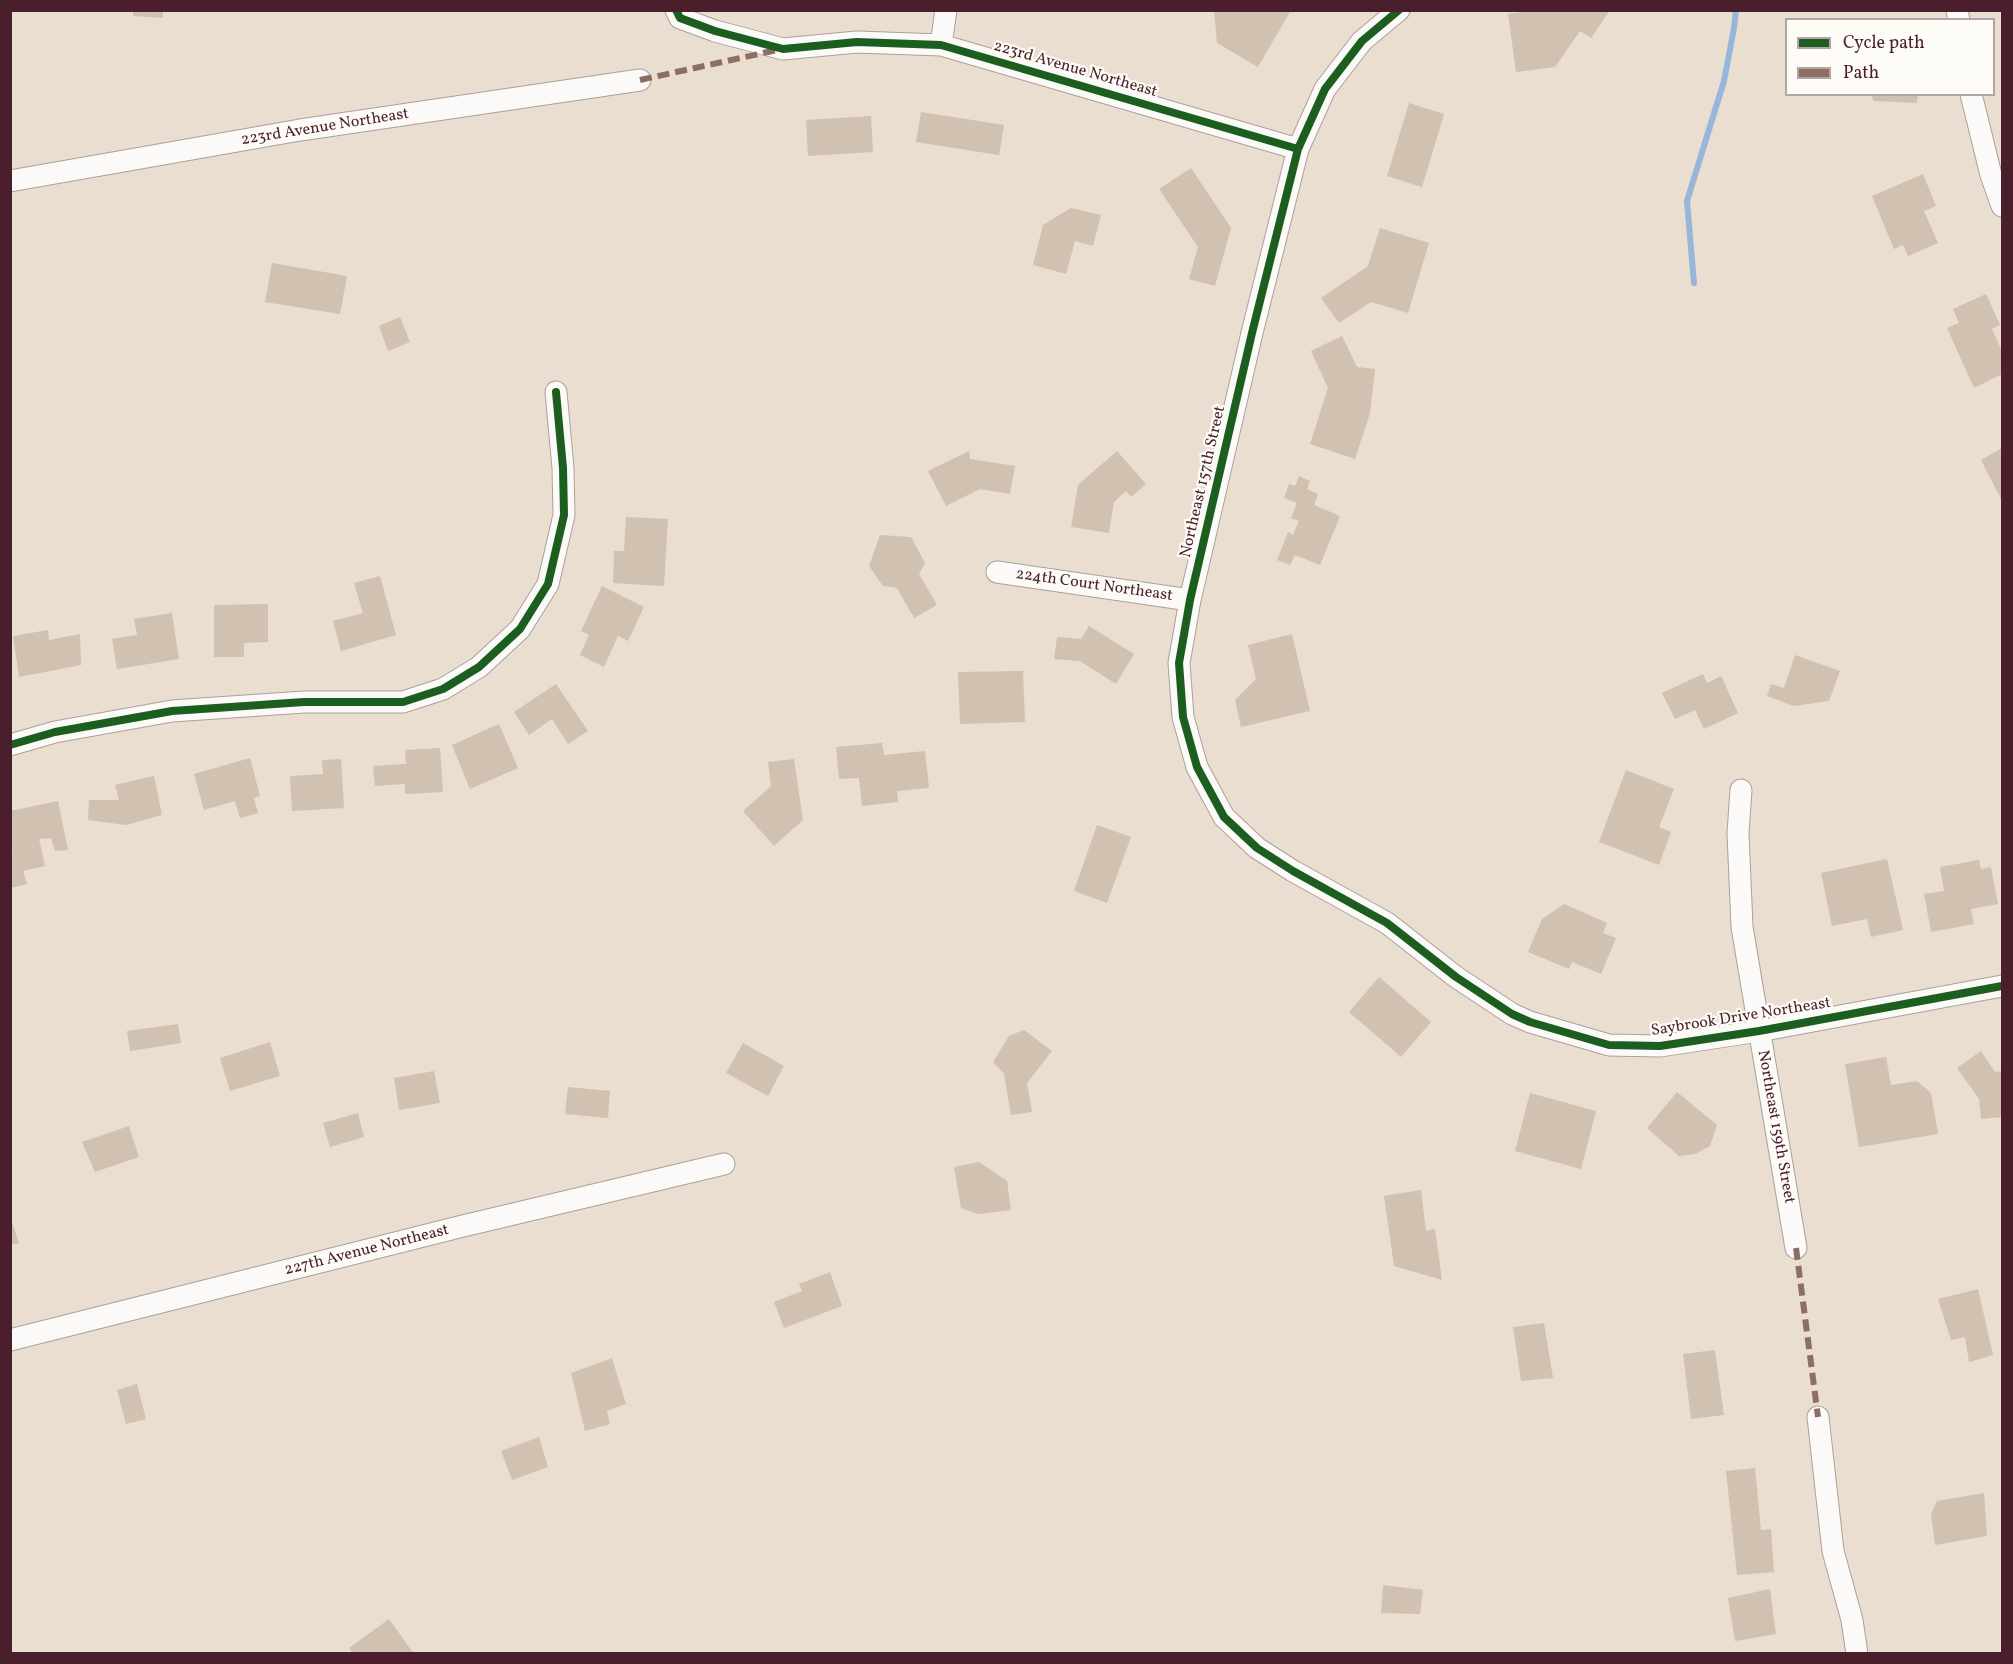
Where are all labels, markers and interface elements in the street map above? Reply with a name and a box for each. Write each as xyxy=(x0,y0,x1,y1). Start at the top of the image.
legend xyxy=(1785,18,1995,96)
text: Cycle path xyxy=(1843,31,1925,56)
street label: 223rd Avenue Northeast xyxy=(991,37,1159,103)
text: Path xyxy=(1843,61,1879,86)
street label: 223rd Avenue Northeast xyxy=(240,105,410,151)
street label: Northeast 157th Street xyxy=(1177,404,1231,560)
street label: 224th Court Northeast xyxy=(1014,565,1174,607)
street label: Saybrook Drive Northeast xyxy=(1650,994,1832,1042)
street label: Northeast 159th Street xyxy=(1752,1049,1798,1205)
street label: 227th Avenue Northeast xyxy=(283,1221,451,1281)

